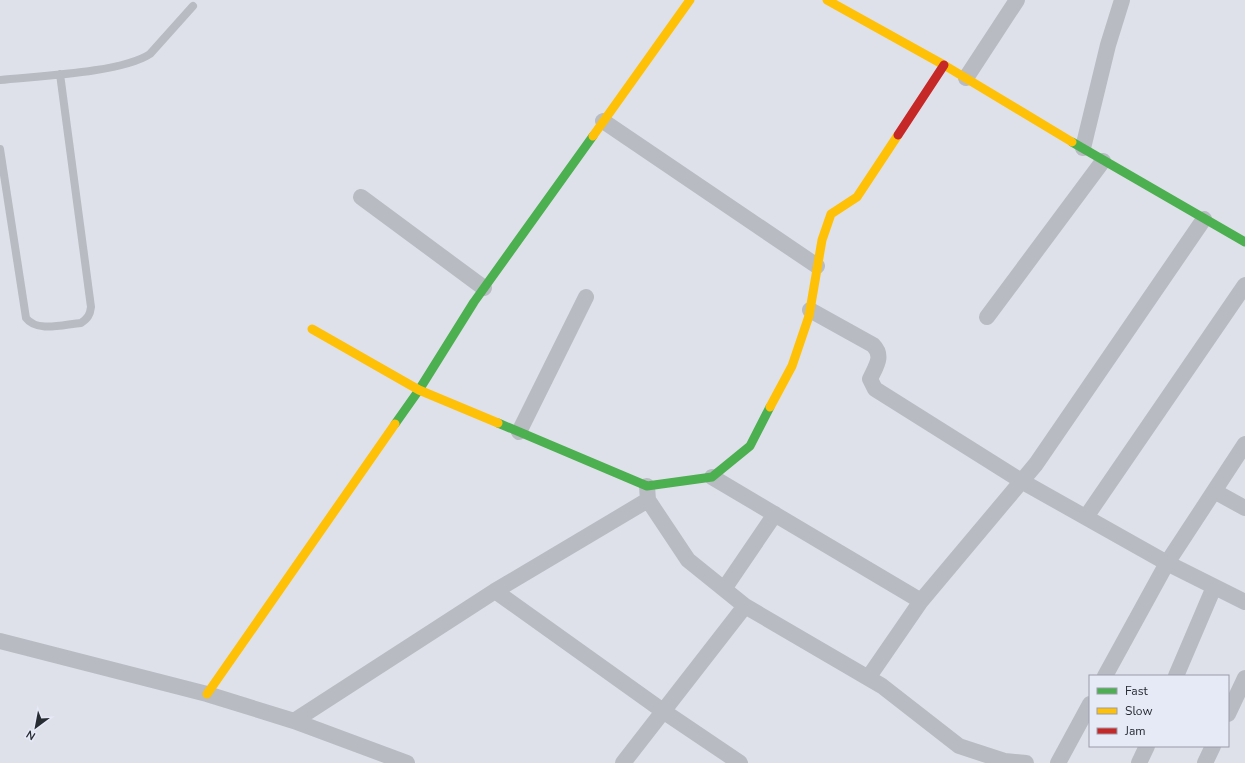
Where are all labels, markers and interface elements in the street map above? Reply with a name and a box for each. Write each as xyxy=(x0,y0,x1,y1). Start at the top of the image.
legend xyxy=(1089,675,1229,747)
text: Fast xyxy=(1125,683,1148,699)
text: Slow xyxy=(1125,703,1153,719)
north arrow xyxy=(16,707,56,747)
text: Jam xyxy=(1124,723,1146,739)
text: N xyxy=(23,727,38,744)

